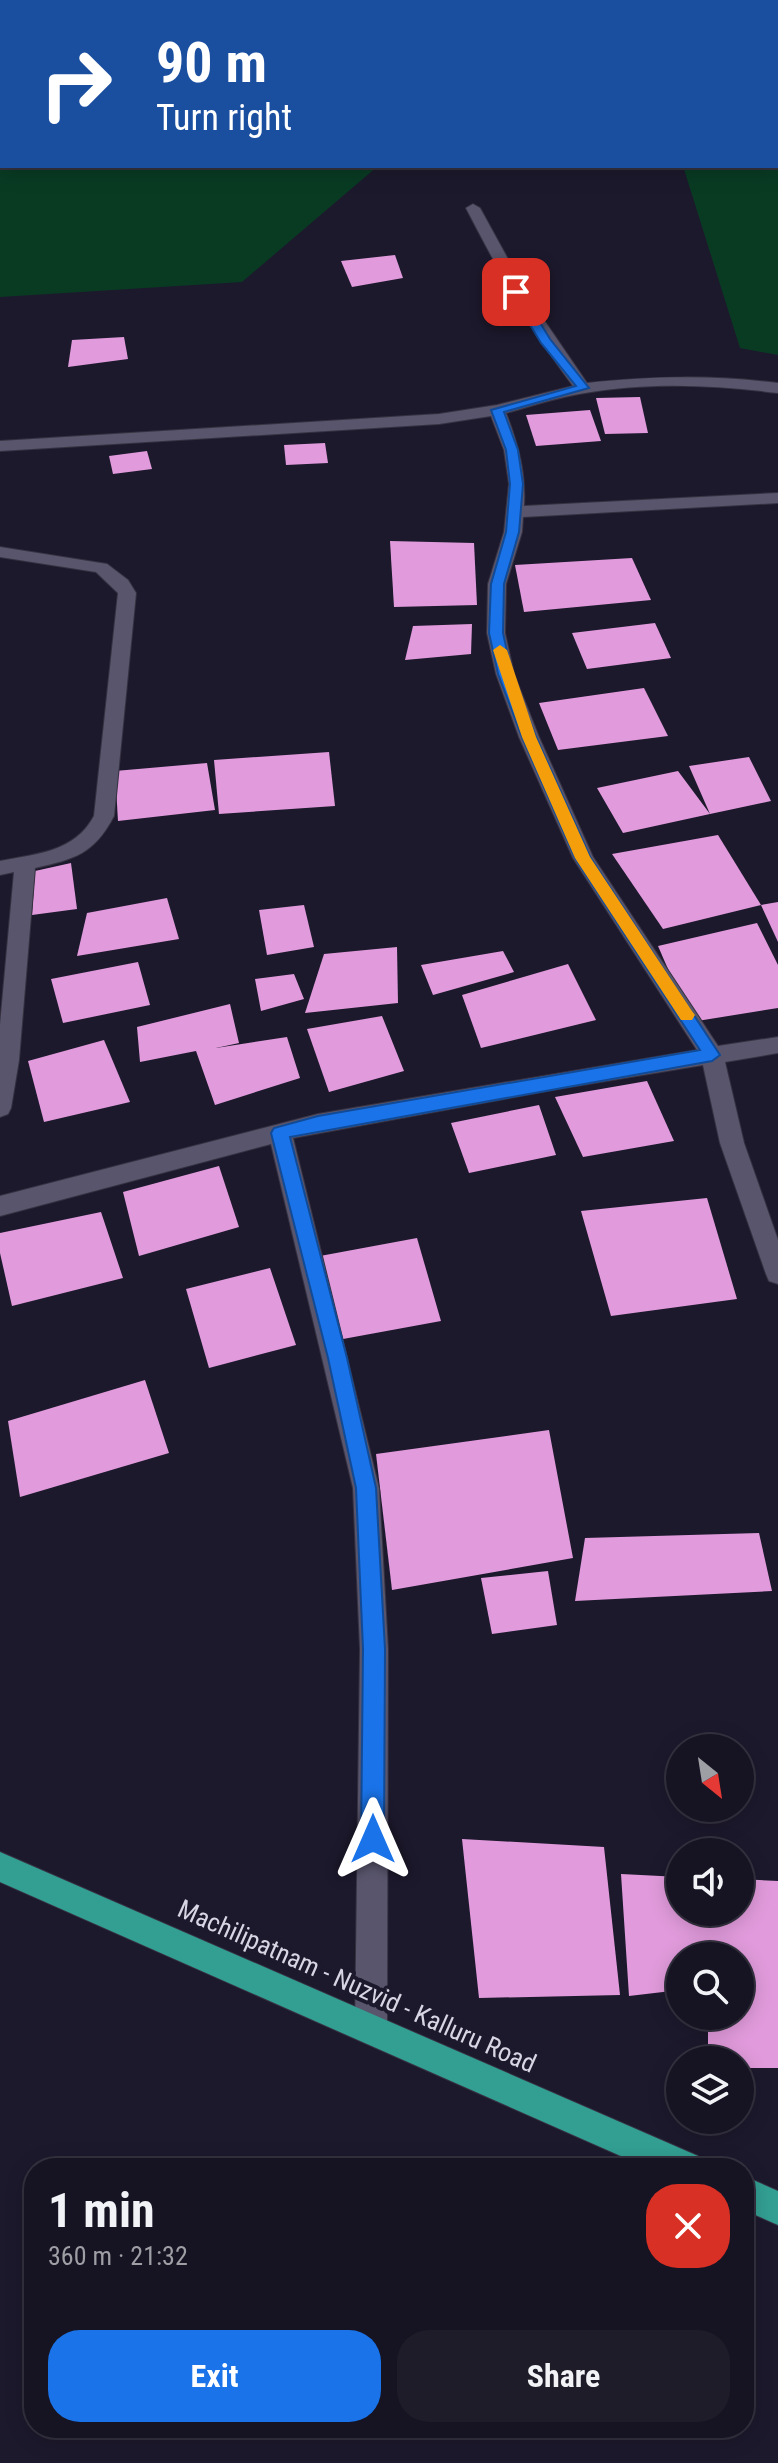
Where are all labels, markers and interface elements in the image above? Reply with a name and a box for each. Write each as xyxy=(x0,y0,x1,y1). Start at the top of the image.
text: 90 m xyxy=(156,30,267,96)
icon: right xyxy=(24,32,128,136)
text: Turn right xyxy=(156,97,292,139)
pin xyxy=(482,258,550,326)
icon: arrive xyxy=(494,270,538,314)
north arrow xyxy=(666,1734,754,1822)
map controls xyxy=(666,1734,754,2134)
position arrow xyxy=(331,1797,415,1881)
button: sound xyxy=(666,1838,754,1926)
street label: Machilipatnam - Nuzvid - Kalluru Road xyxy=(173,1893,541,2079)
button: search xyxy=(666,1942,754,2030)
button: layers xyxy=(666,2046,754,2134)
text: 1 min xyxy=(48,2182,155,2239)
button: close xyxy=(646,2184,730,2268)
text: 360 m · 21:32 xyxy=(48,2241,188,2271)
button: Exit xyxy=(48,2330,381,2422)
button: Share xyxy=(397,2330,730,2422)

